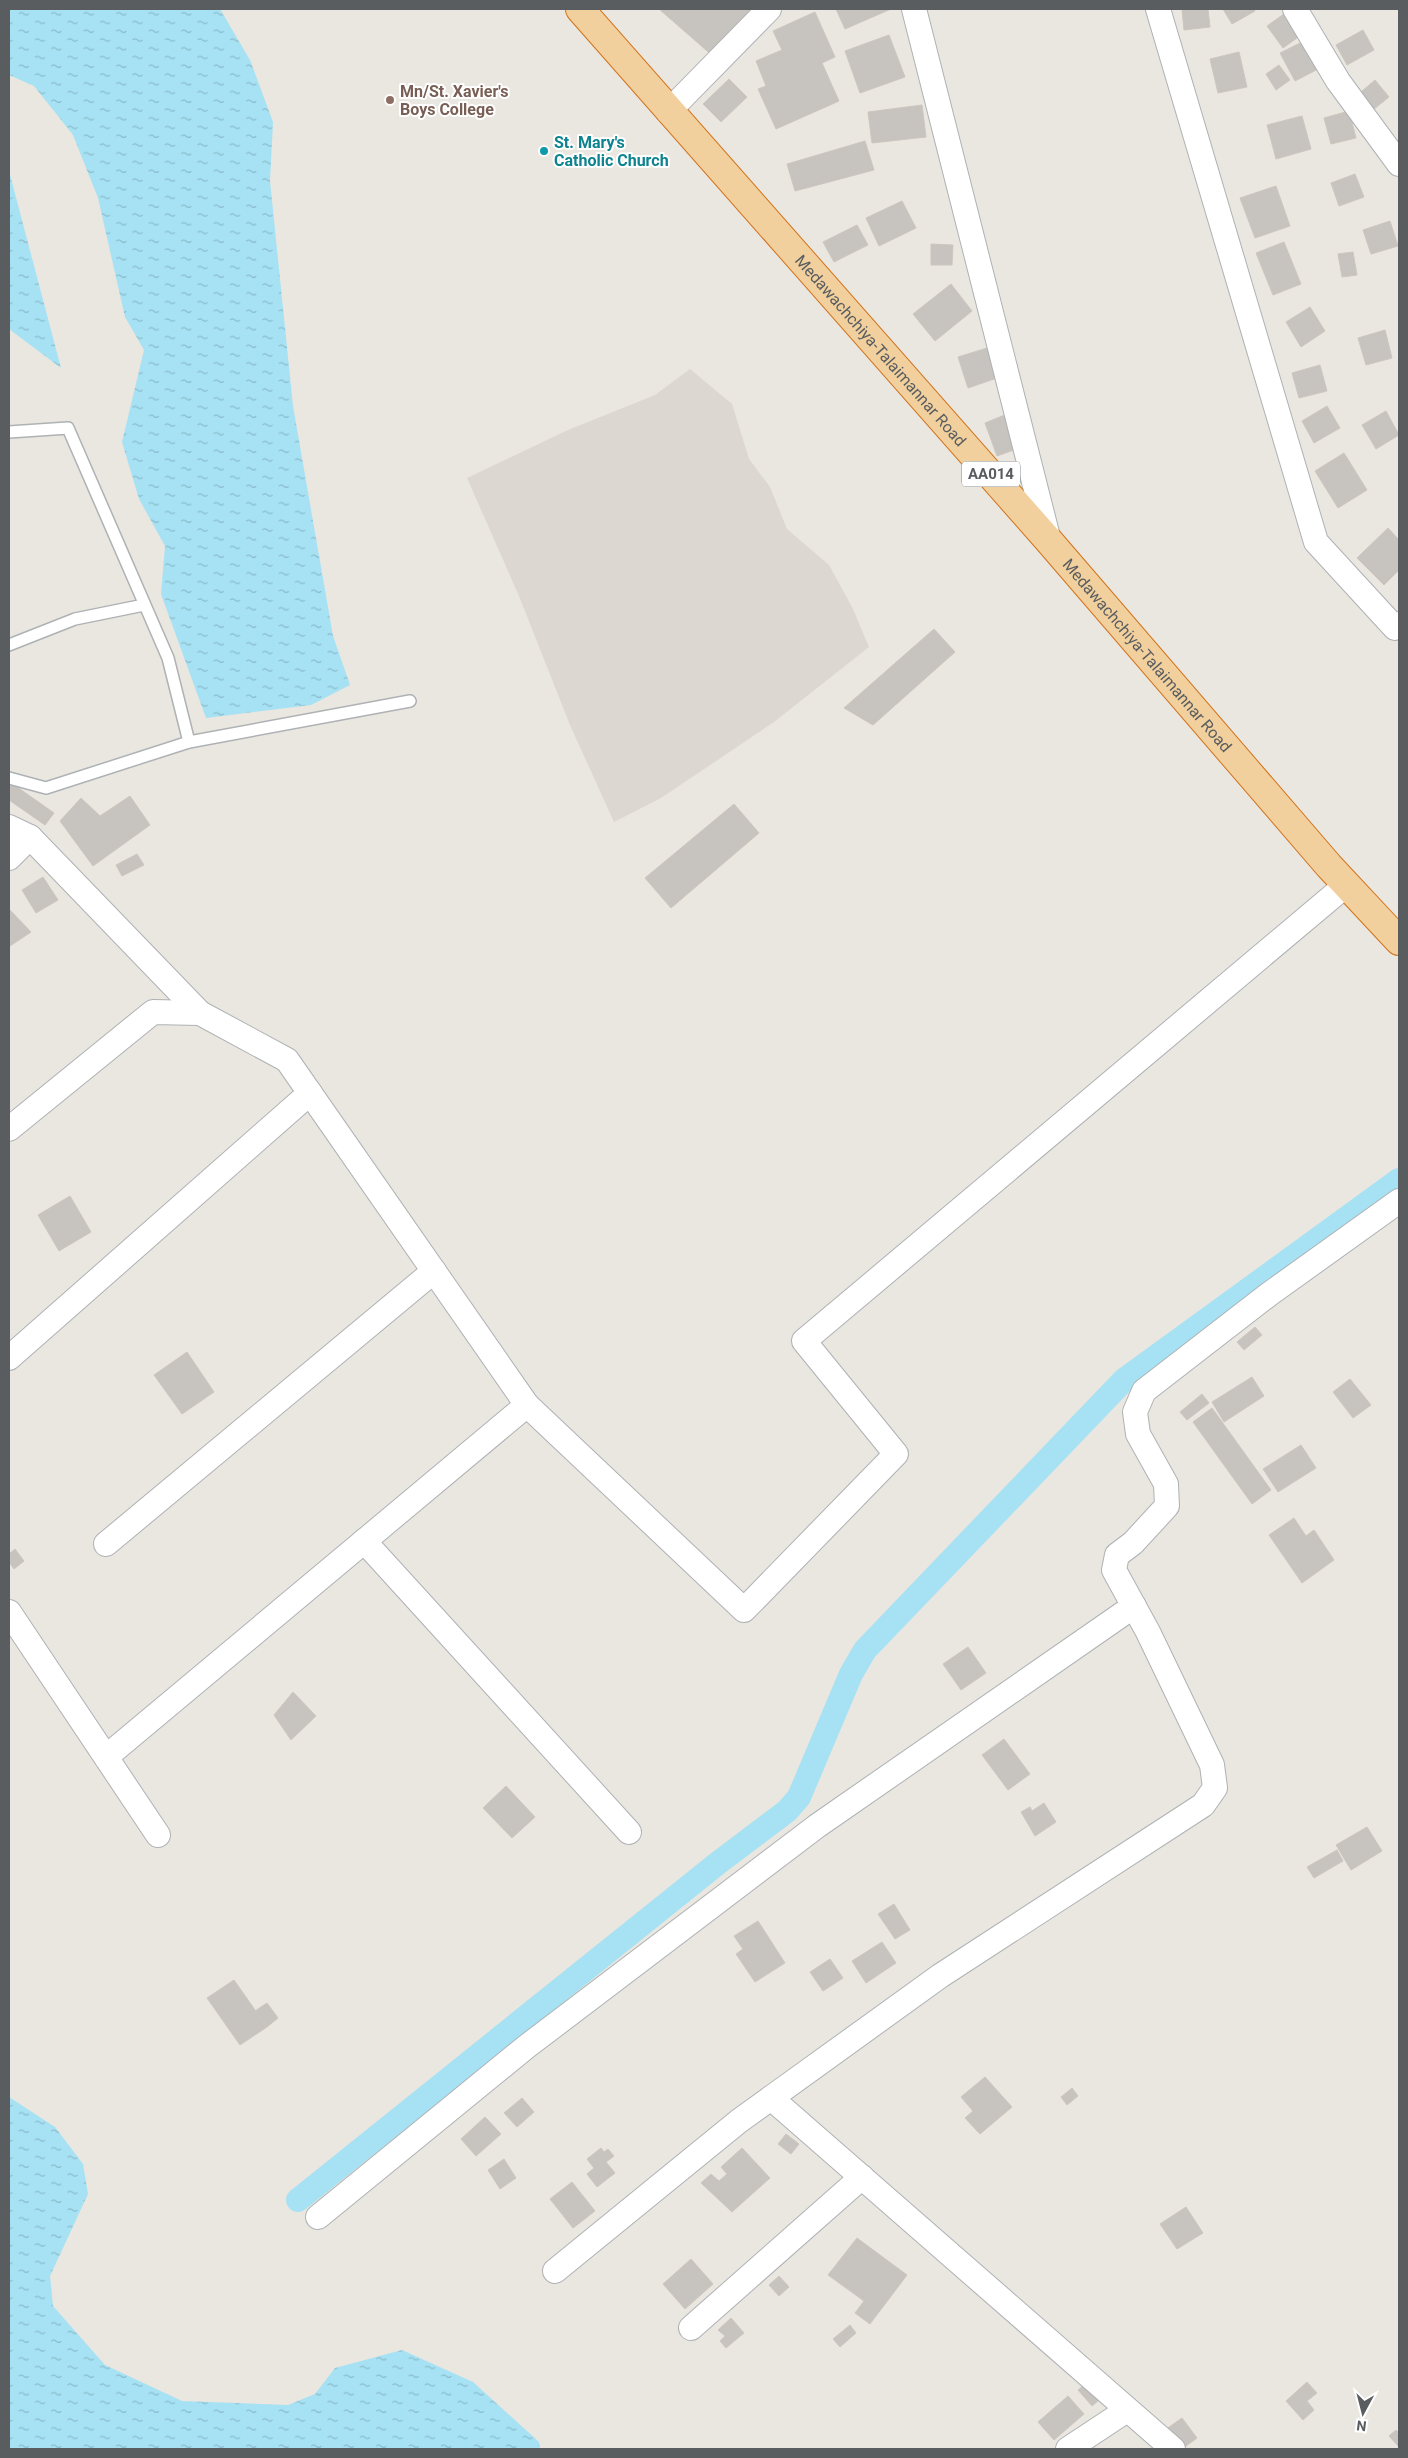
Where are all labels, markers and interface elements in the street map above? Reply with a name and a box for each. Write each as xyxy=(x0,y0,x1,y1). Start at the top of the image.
place label: Mn/St. Xavier's Boys College xyxy=(400,82,508,119)
marker: Mn/St. Xavier's Boys College xyxy=(384,94,396,106)
place label: St. Mary's Catholic Church xyxy=(554,133,669,170)
marker: St. Mary's Catholic Church xyxy=(538,145,550,157)
street label: Medawachchiya-Talaimannar Road xyxy=(791,251,970,450)
road number: AA014 xyxy=(962,462,1020,486)
street label: Medawachchiya-Talaimannar Road xyxy=(1059,555,1235,756)
north arrow xyxy=(1338,2388,1388,2438)
text: N xyxy=(1356,2417,1367,2434)

